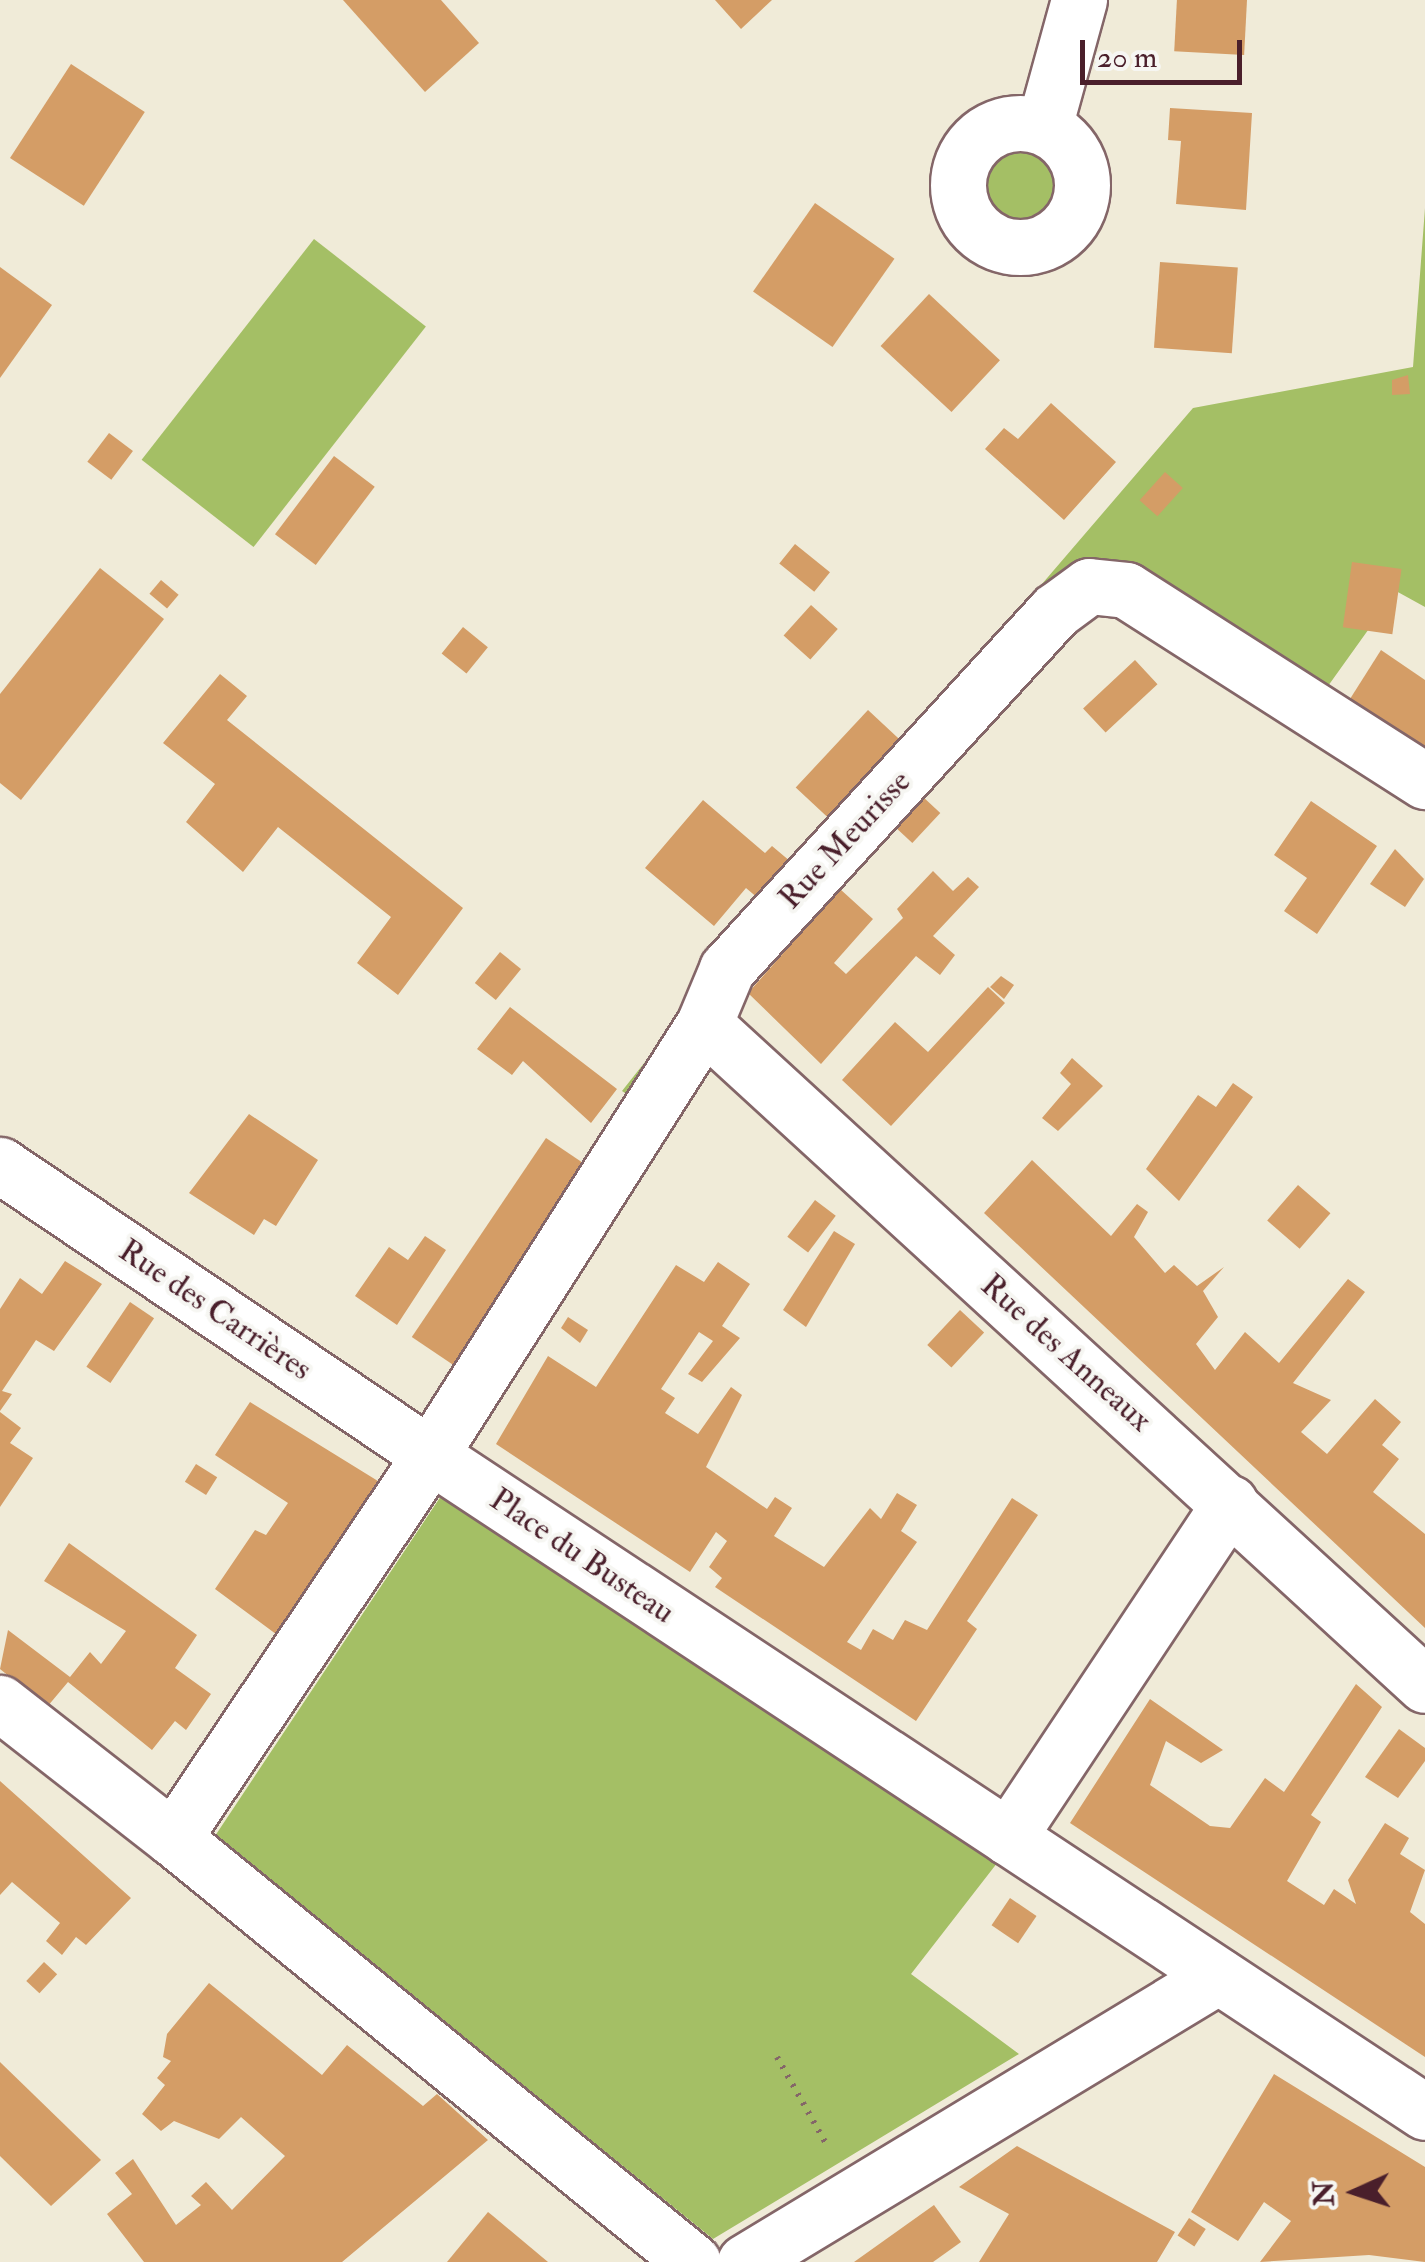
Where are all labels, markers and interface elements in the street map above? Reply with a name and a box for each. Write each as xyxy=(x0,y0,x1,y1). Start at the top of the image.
scale bar xyxy=(1085,20,1248,82)
text: 20 m xyxy=(1097,39,1157,76)
street label: Rue Meurisse xyxy=(771,763,919,917)
street label: Rue des Carrières xyxy=(111,1231,319,1389)
street label: Rue des Anneaux xyxy=(973,1266,1159,1440)
street label: Place du Busteau xyxy=(483,1480,681,1632)
north arrow xyxy=(1305,2142,1405,2242)
text: N xyxy=(1306,2180,1343,2207)

